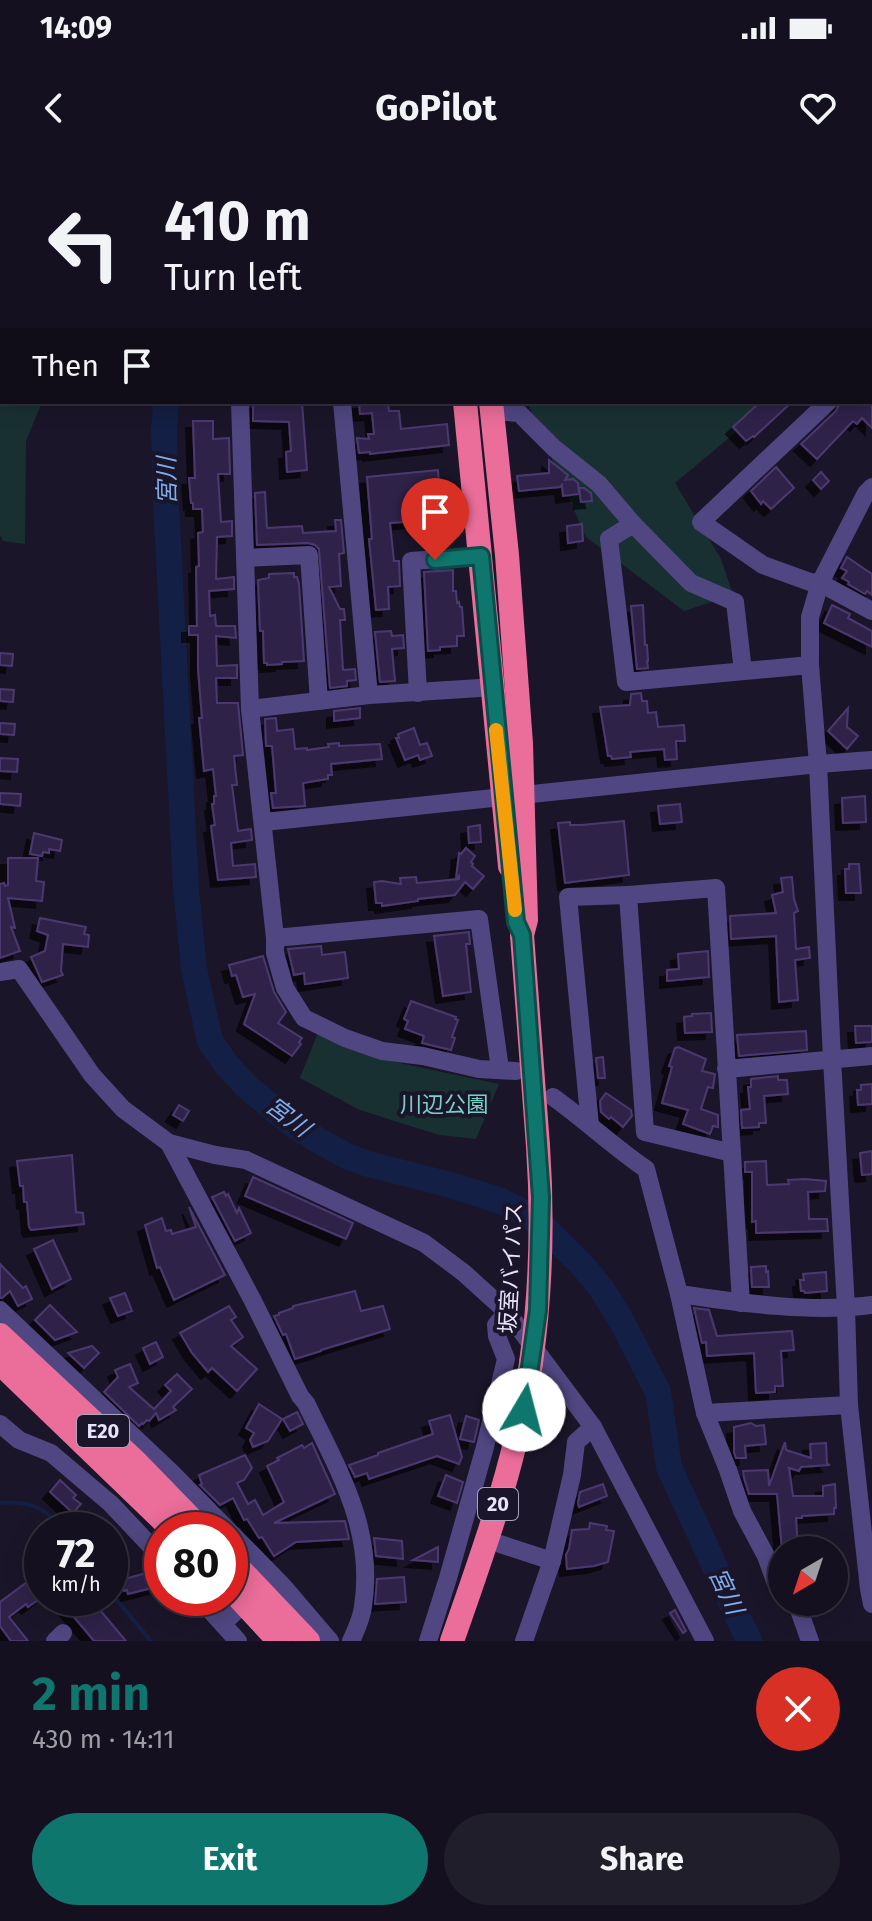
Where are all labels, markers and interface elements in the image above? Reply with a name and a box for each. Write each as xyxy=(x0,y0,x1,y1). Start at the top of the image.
text: 14:09 xyxy=(40,10,112,46)
icon: back xyxy=(32,86,76,130)
text: GoPilot xyxy=(375,86,497,130)
icon: heart xyxy=(796,86,840,130)
text: 410 m xyxy=(164,188,311,255)
icon: left xyxy=(32,192,136,296)
text: Turn left xyxy=(164,256,302,300)
icon: arrive xyxy=(115,344,159,388)
text: Then xyxy=(32,348,99,384)
water label: 宮川 xyxy=(153,454,181,505)
pin xyxy=(401,478,469,560)
icon: arrive xyxy=(413,490,457,534)
water label: 宮川 xyxy=(260,1091,318,1144)
park label: 川辺公園 xyxy=(400,1091,488,1118)
street label: 坂室バイパス xyxy=(494,1202,528,1334)
position arrow xyxy=(482,1368,566,1452)
road number: E20 xyxy=(77,1415,129,1447)
road number: 20 xyxy=(478,1488,518,1520)
speed limit sign: 80 xyxy=(144,1512,248,1616)
text: 72 xyxy=(56,1530,96,1578)
north arrow xyxy=(768,1536,848,1616)
map controls xyxy=(768,1536,848,1616)
water label: 宮川 xyxy=(703,1563,750,1621)
text: km/h xyxy=(51,1572,101,1596)
text: 2 min xyxy=(32,1665,150,1723)
button: close xyxy=(756,1667,840,1751)
text: 430 m · 14:11 xyxy=(32,1724,175,1755)
button: Exit xyxy=(32,1813,428,1905)
button: Share xyxy=(444,1813,840,1905)

